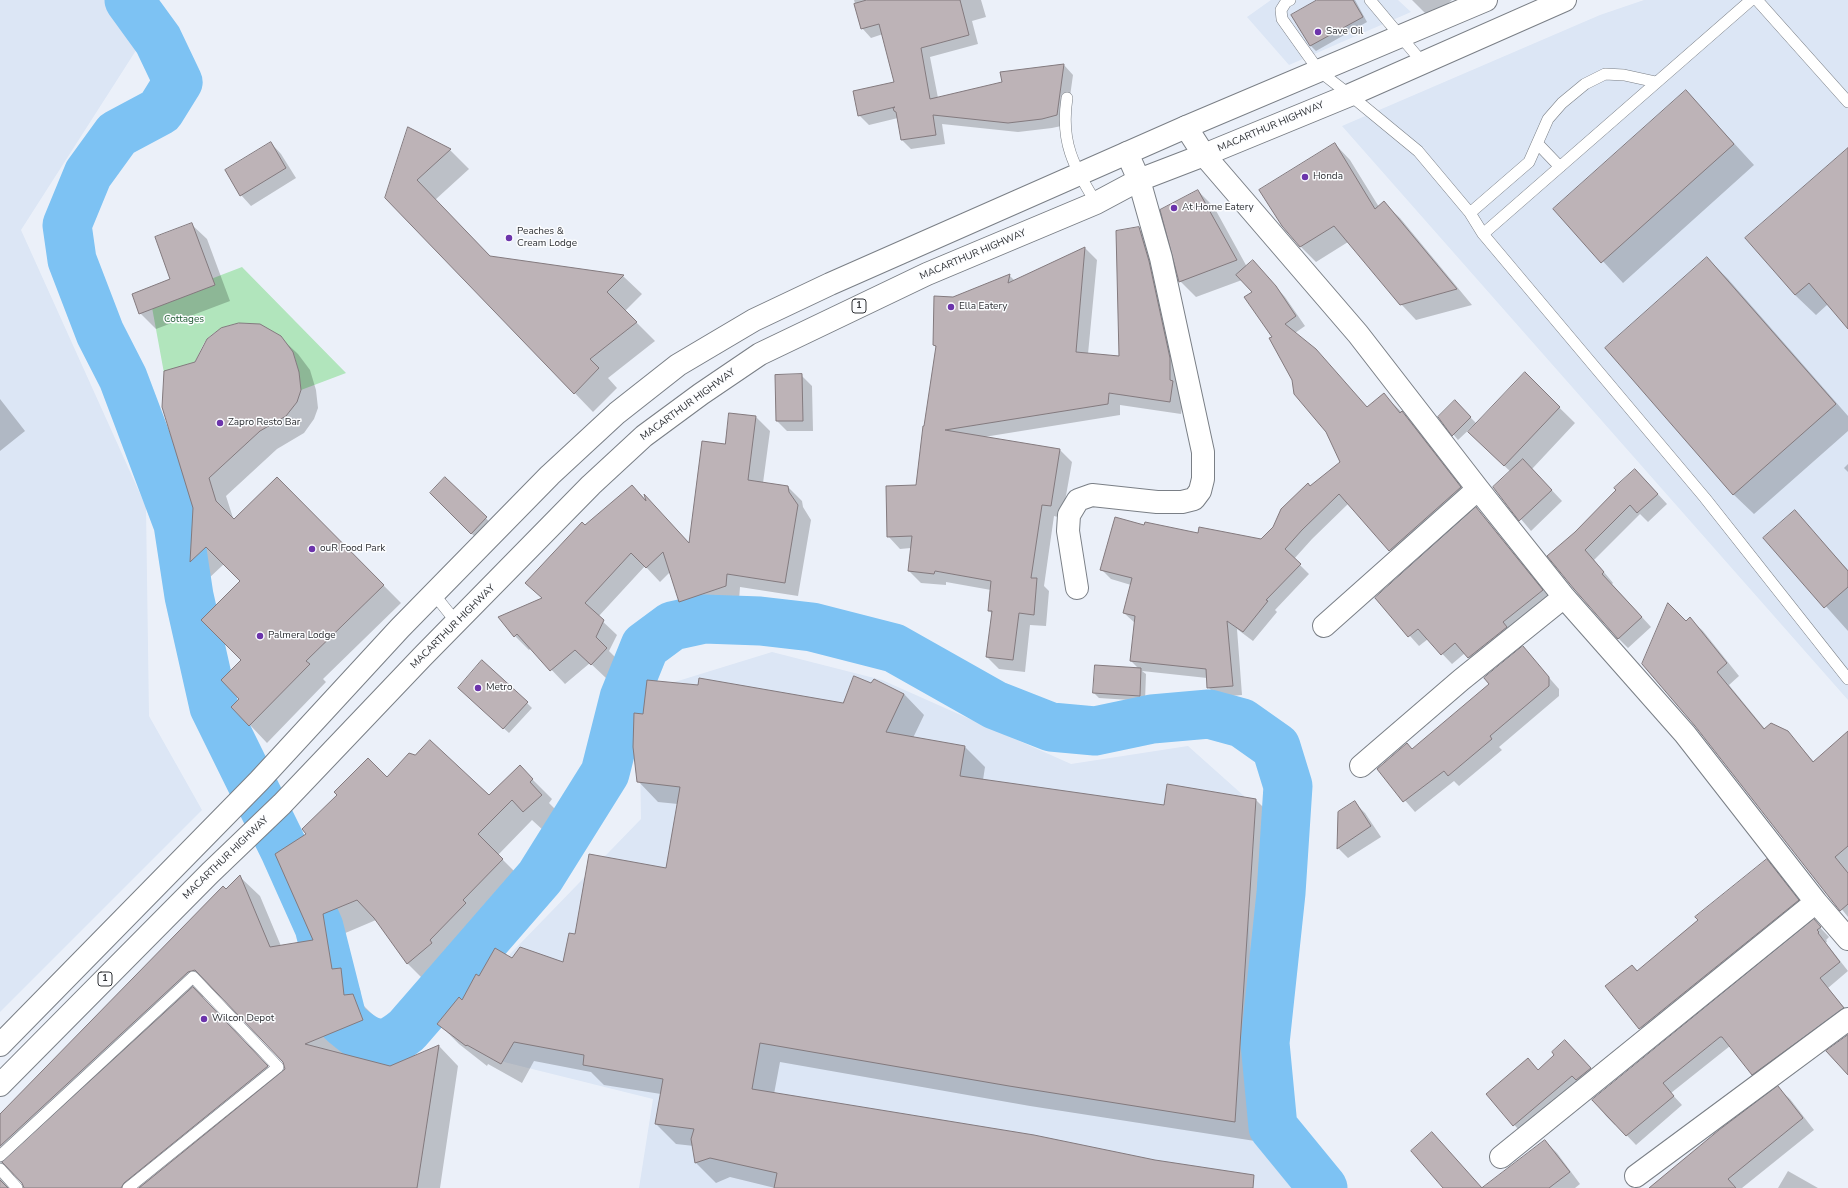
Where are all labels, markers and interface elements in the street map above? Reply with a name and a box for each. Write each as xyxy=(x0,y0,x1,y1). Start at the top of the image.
place label: Save Oil xyxy=(1326,26,1363,38)
marker: Save Oil xyxy=(1313,27,1323,37)
street label: MACARTHUR HIGHWAY xyxy=(1216,99,1326,155)
place label: Honda xyxy=(1313,171,1343,183)
marker: Honda xyxy=(1300,172,1310,182)
place label: At Home Eatery xyxy=(1182,202,1254,214)
marker: At Home Eatery xyxy=(1169,203,1179,213)
place label: Peaches & Cream Lodge xyxy=(517,226,577,250)
street label: MACARTHUR HIGHWAY xyxy=(918,227,1028,283)
marker: Peaches & Cream Lodge xyxy=(504,233,514,243)
road number: 1 xyxy=(852,299,866,313)
place label: Ella Eatery xyxy=(959,301,1007,313)
marker: Ella Eatery xyxy=(946,302,956,312)
park label: Cottages xyxy=(164,314,204,326)
street label: MACARTHUR HIGHWAY xyxy=(638,367,738,443)
place label: Zapro Resto Bar xyxy=(228,417,300,429)
marker: Zapro Resto Bar xyxy=(215,418,225,428)
place label: ouR Food Park xyxy=(320,543,385,555)
marker: ouR Food Park xyxy=(307,544,317,554)
street label: MACARTHUR HIGHWAY xyxy=(408,582,498,672)
place label: Palmera Lodge xyxy=(268,630,336,642)
marker: Palmera Lodge xyxy=(255,631,265,641)
place label: Metro xyxy=(486,682,512,694)
marker: Metro xyxy=(473,683,483,693)
street label: MACARTHUR HIGHWAY xyxy=(181,814,271,902)
road number: 1 xyxy=(98,972,112,986)
place label: Wilcon Depot xyxy=(212,1013,274,1025)
marker: Wilcon Depot xyxy=(199,1014,209,1024)

